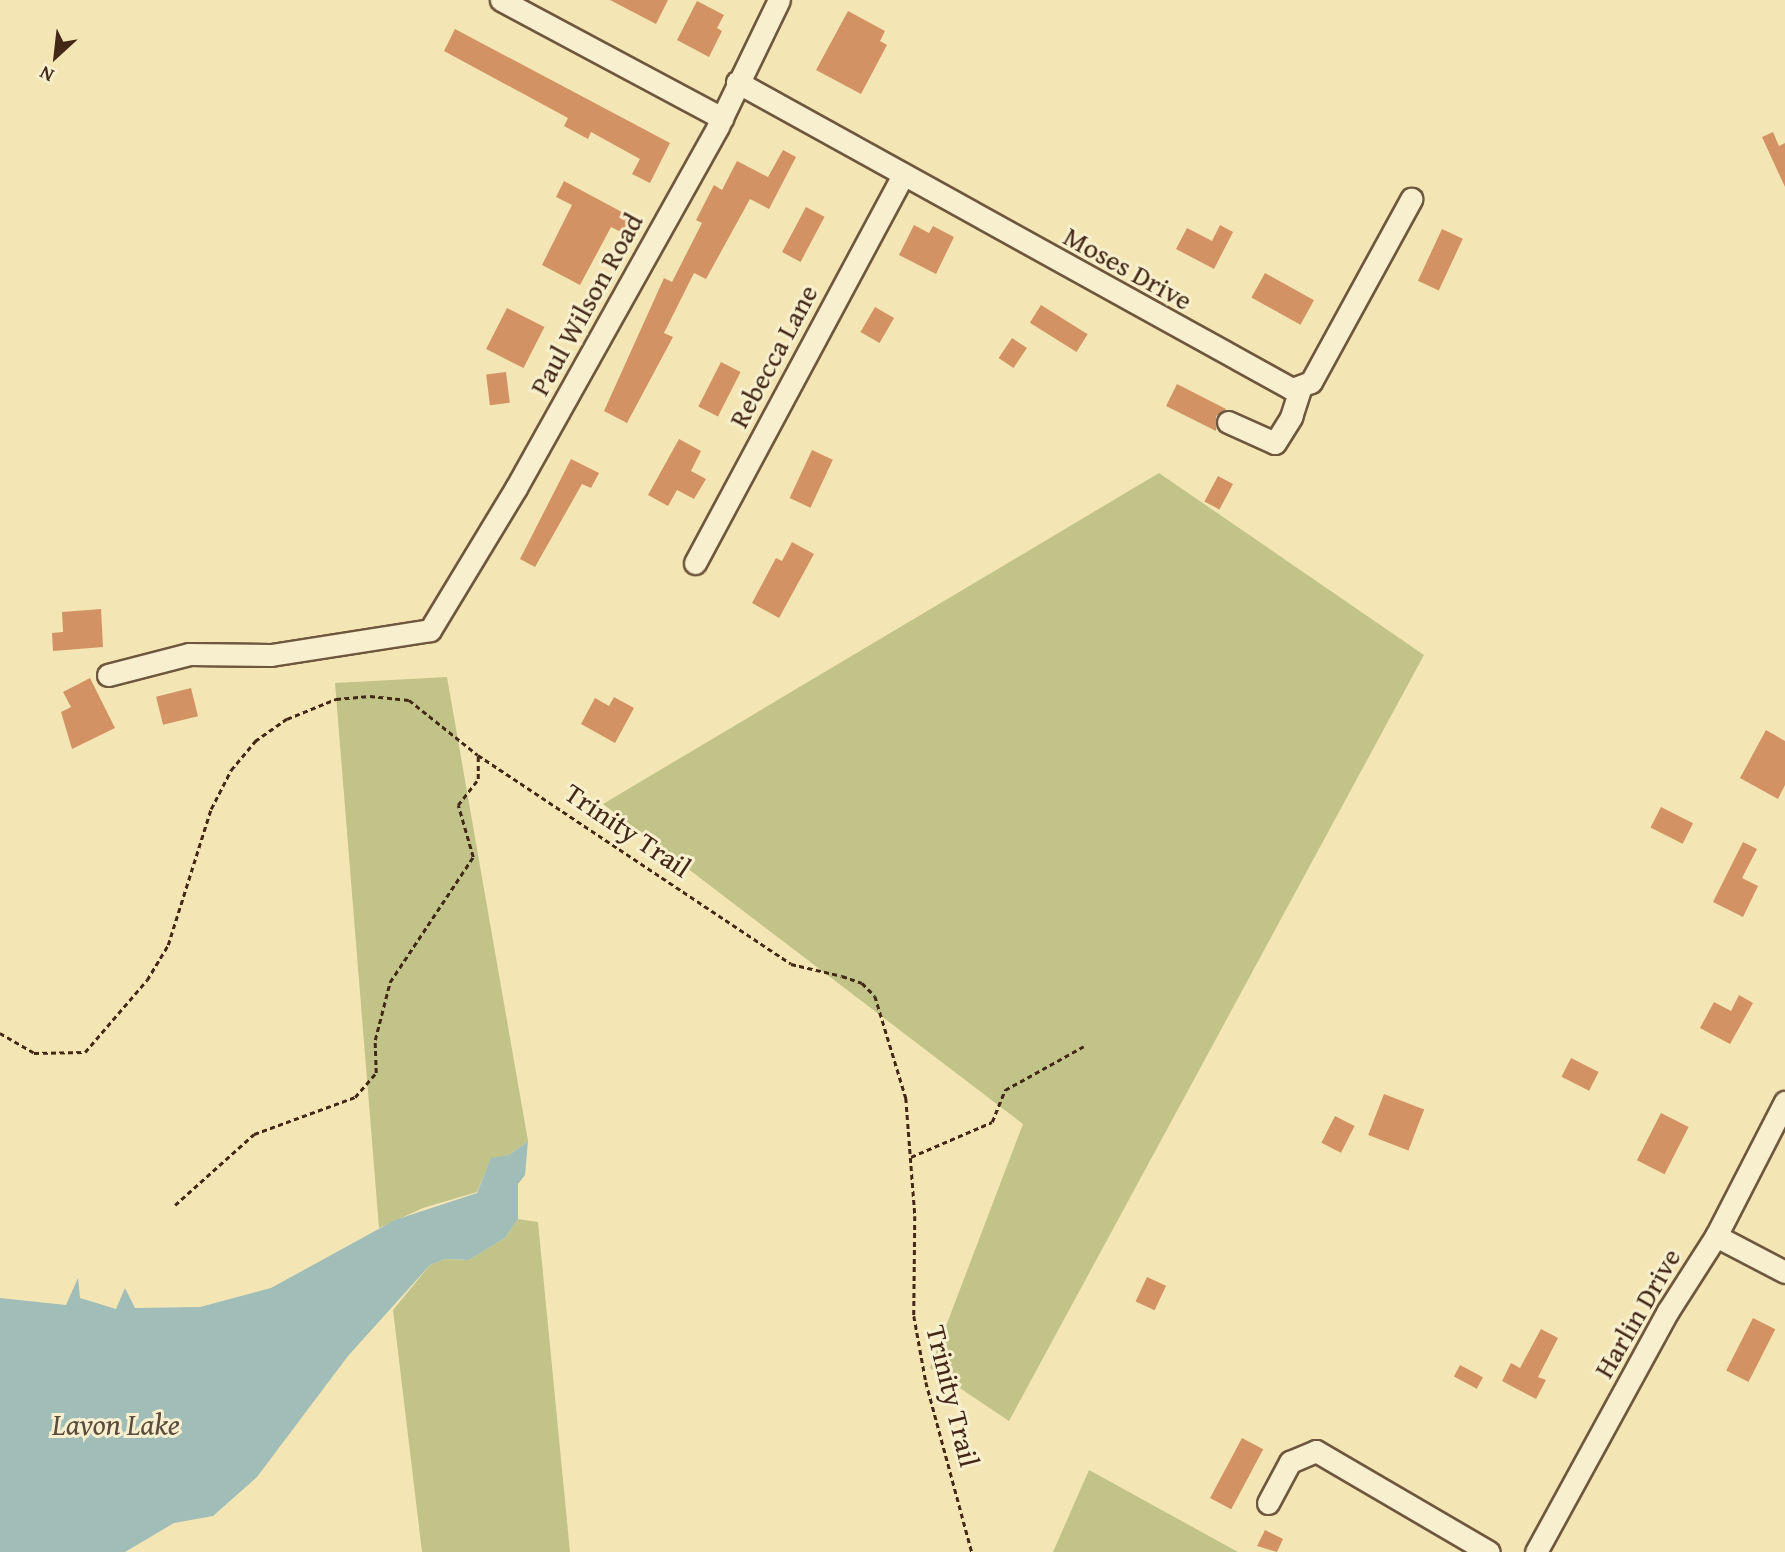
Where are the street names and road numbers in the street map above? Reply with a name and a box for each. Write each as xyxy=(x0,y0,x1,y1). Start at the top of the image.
street label: Paul Wilson Road xyxy=(522,207,650,401)
street label: Moses Drive xyxy=(1058,219,1198,317)
street label: Rebecca Lane xyxy=(721,279,825,433)
street label: Trinity Trail xyxy=(559,776,697,884)
street label: Harlin Drive xyxy=(1587,1242,1687,1384)
street label: Trinity Trail xyxy=(919,1322,987,1470)

